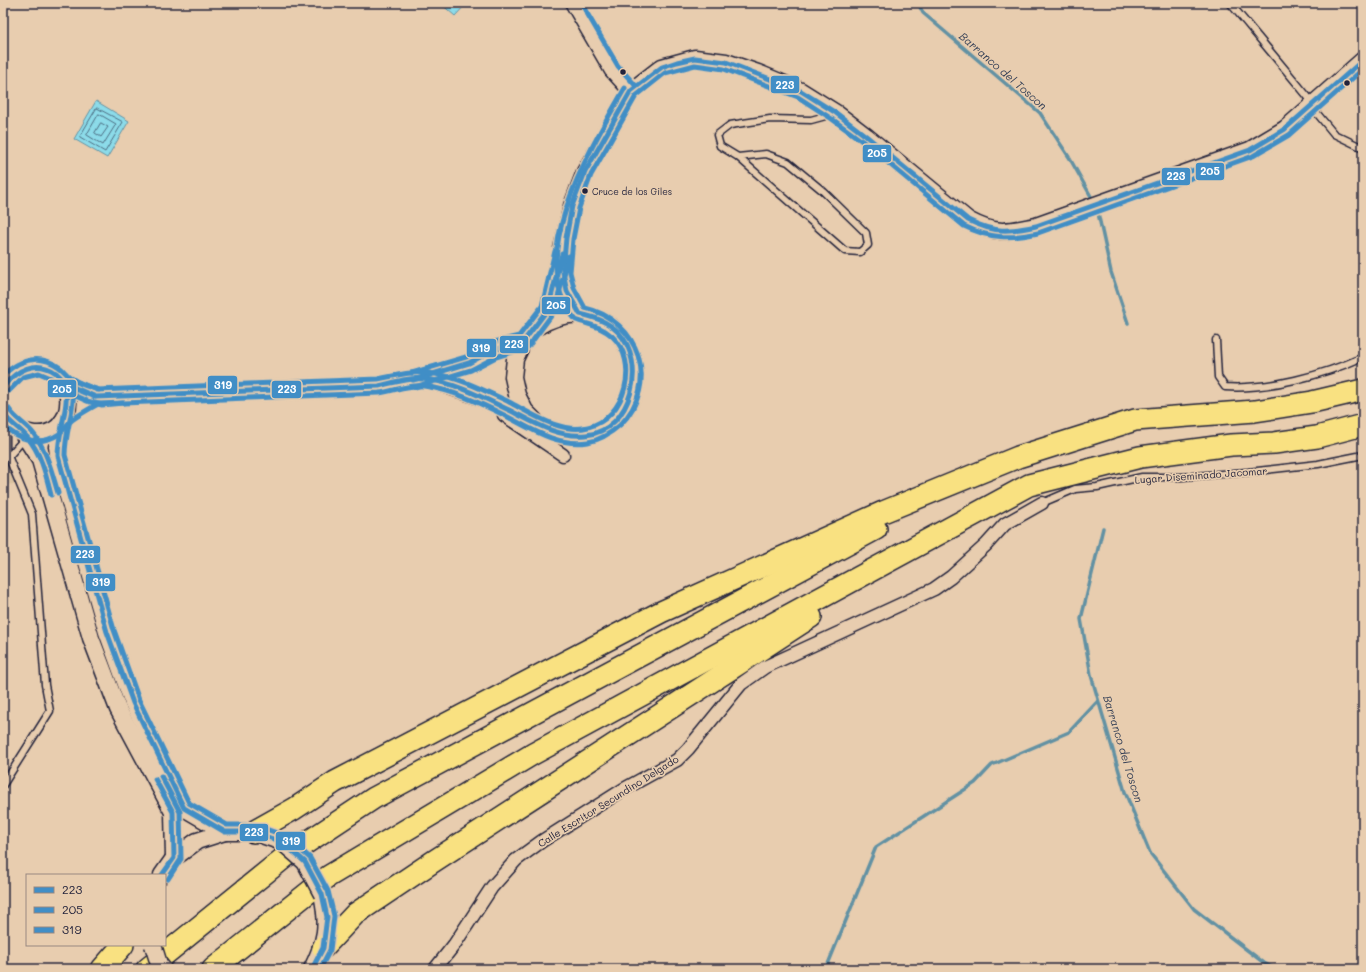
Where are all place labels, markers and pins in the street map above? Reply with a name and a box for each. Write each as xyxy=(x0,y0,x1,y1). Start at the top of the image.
unlabelled marker xyxy=(618,67,628,77)
unlabelled marker xyxy=(1342,78,1352,88)
marker: Cruce de los Giles xyxy=(580,186,590,196)
place label: Cruce de los Giles xyxy=(592,186,672,197)

